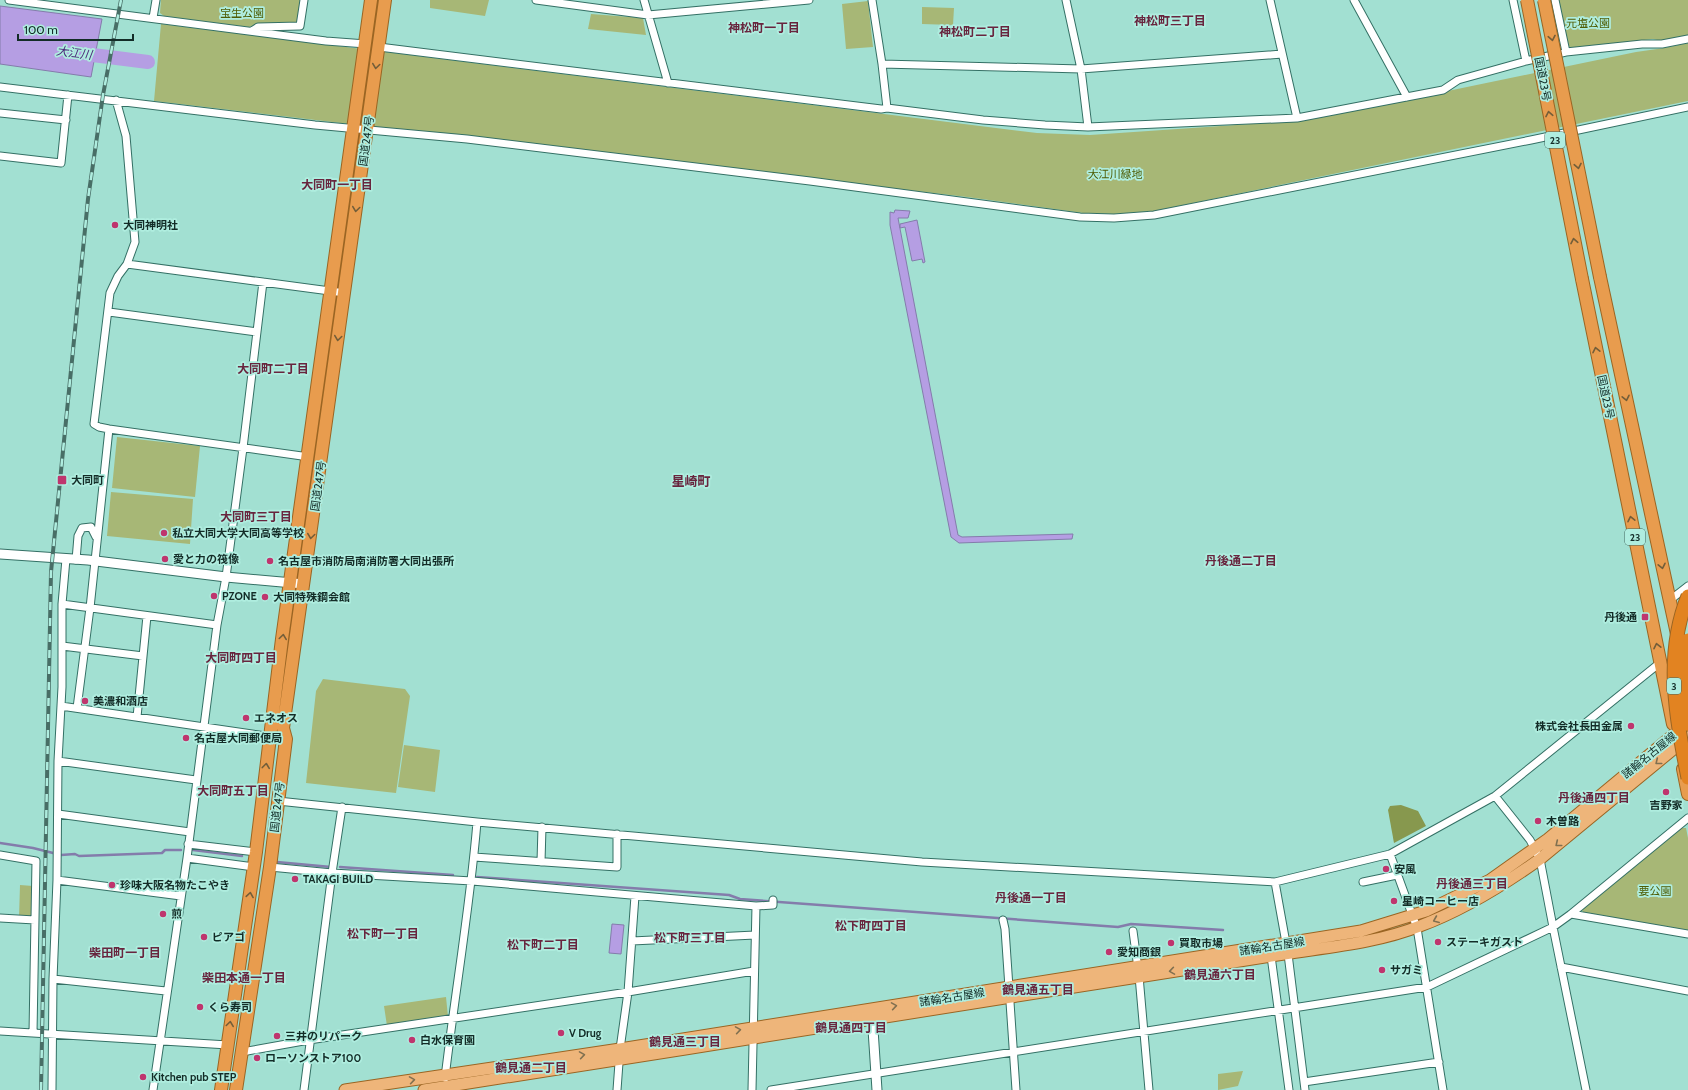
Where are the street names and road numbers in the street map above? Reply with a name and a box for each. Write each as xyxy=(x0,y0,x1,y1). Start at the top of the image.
street label: 国道23号 xyxy=(1532,56,1554,102)
street label: 国道247号 xyxy=(356,115,376,167)
road number: 23 xyxy=(1545,132,1565,148)
street label: 国道23号 xyxy=(1595,374,1617,420)
street label: 国道247号 xyxy=(308,460,328,512)
road number: 23 xyxy=(1625,529,1645,545)
road number: 3 xyxy=(1667,678,1681,694)
street label: 諸輪名古屋線 xyxy=(1619,729,1679,781)
street label: 国道247号 xyxy=(267,781,287,833)
street label: 諸輪名古屋線 xyxy=(1238,934,1306,958)
street label: 諸輪名古屋線 xyxy=(918,985,986,1009)

